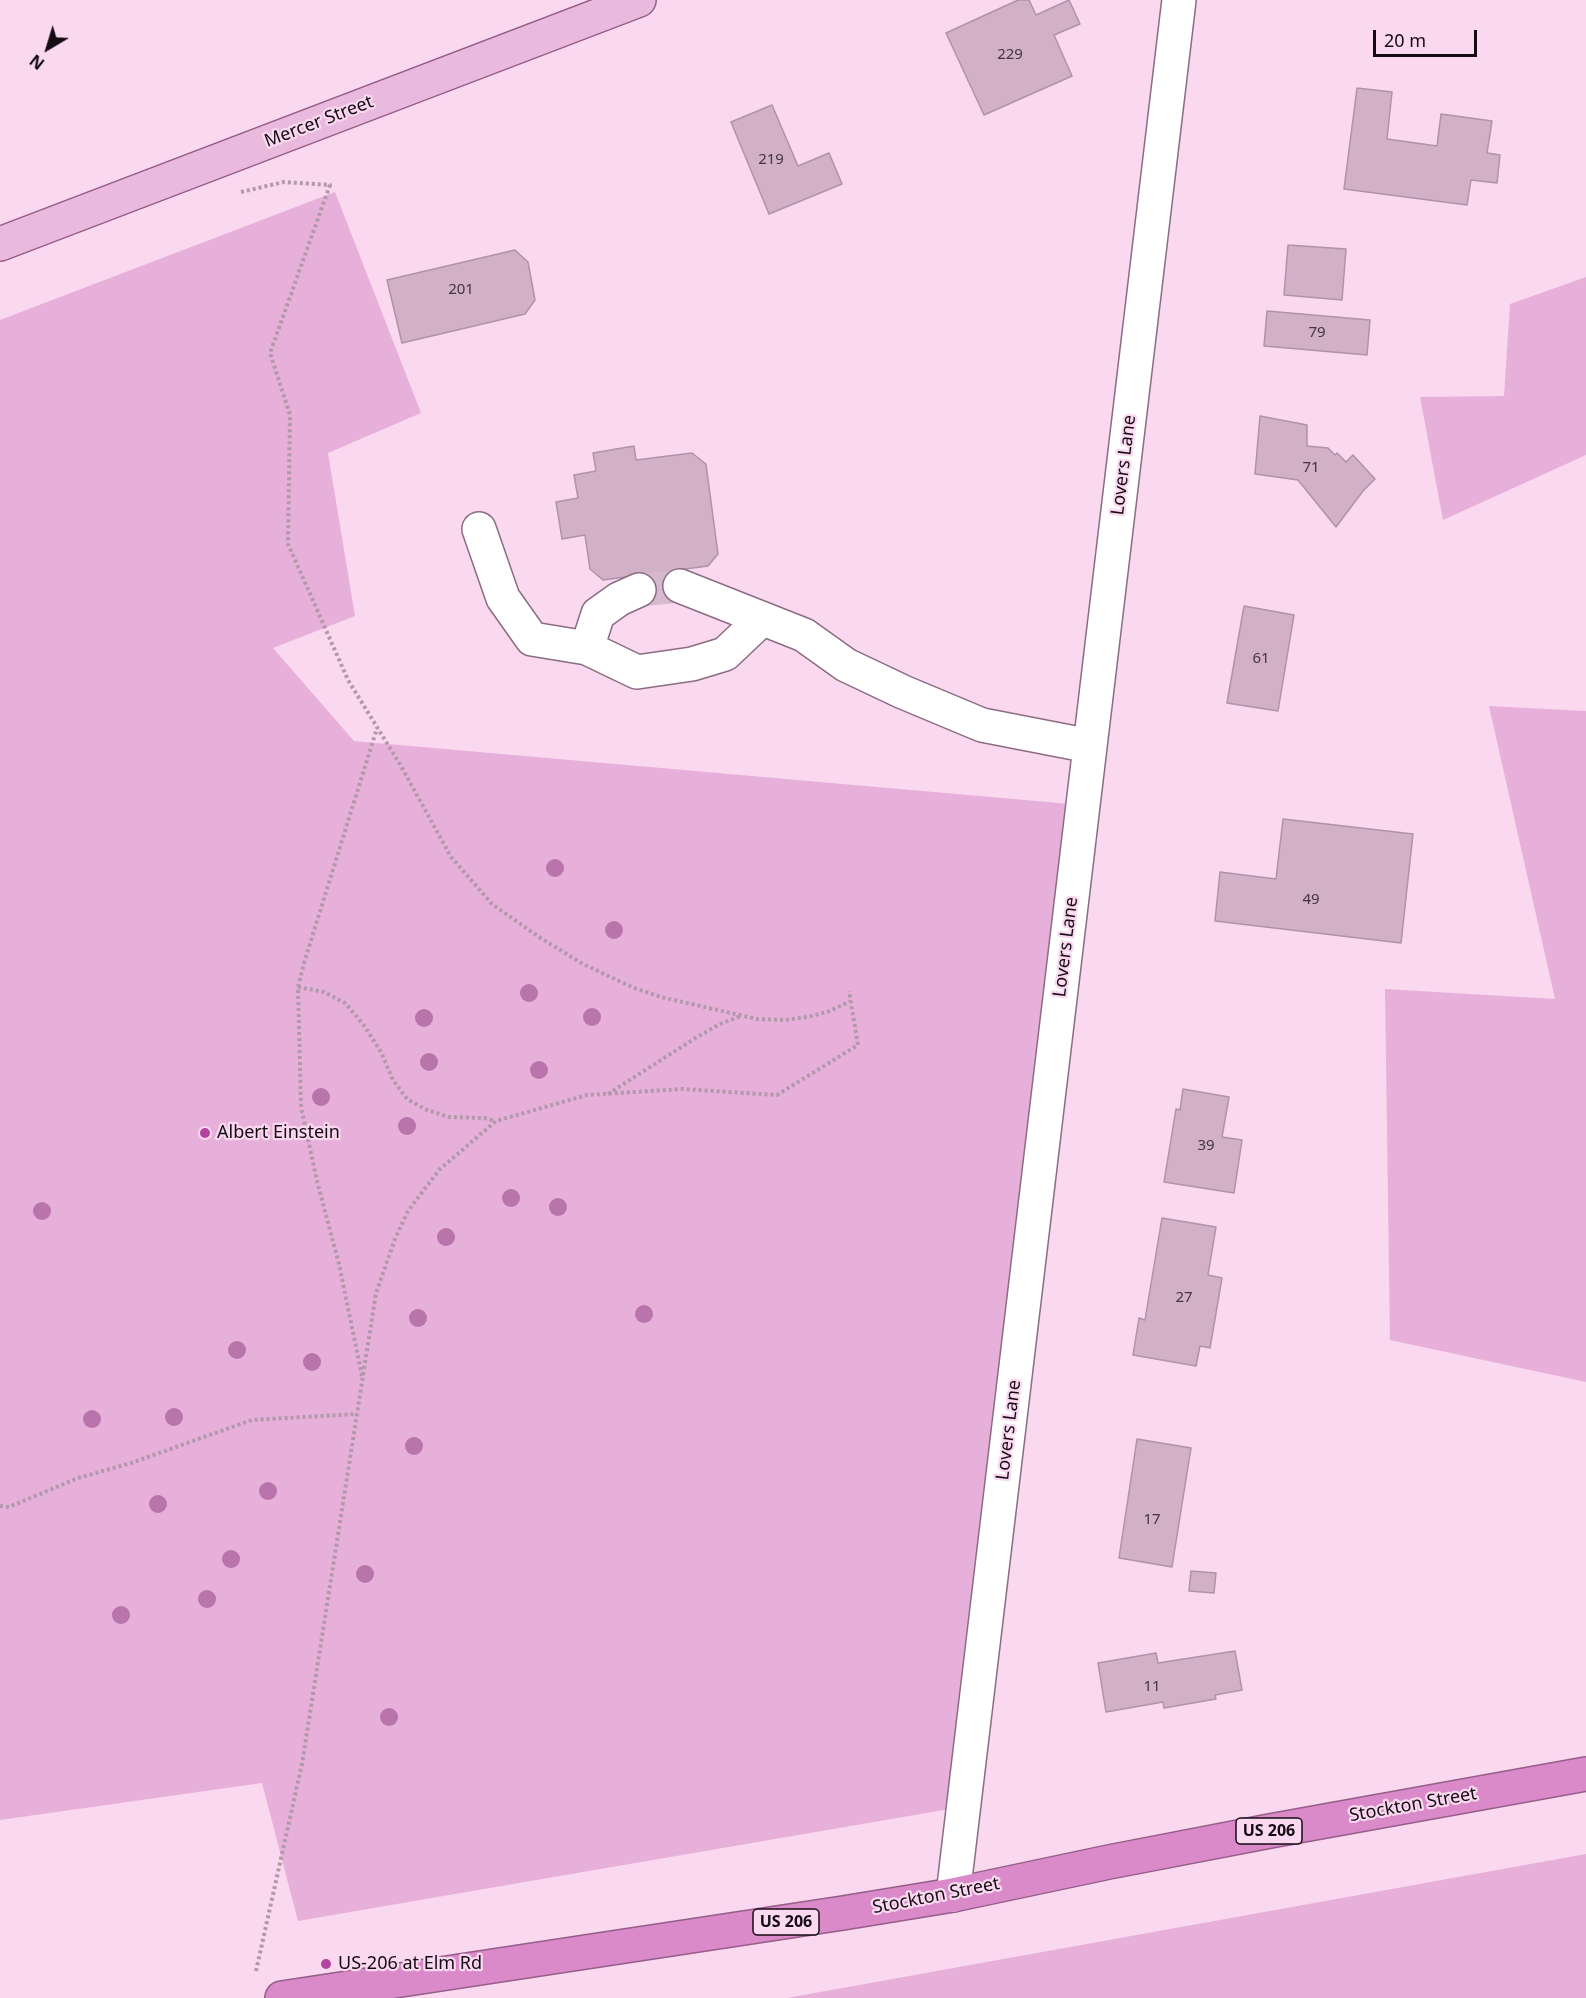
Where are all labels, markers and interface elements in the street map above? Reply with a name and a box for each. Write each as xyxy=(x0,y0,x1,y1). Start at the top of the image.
north arrow xyxy=(18,18,78,78)
scale bar xyxy=(1376,18,1480,56)
text: 20 m xyxy=(1384,28,1426,52)
house number: 229 xyxy=(997,46,1023,64)
text: N xyxy=(25,50,49,75)
street label: Mercer Street xyxy=(262,91,376,153)
house number: 219 xyxy=(758,151,784,169)
house number: 201 xyxy=(448,281,474,299)
house number: 79 xyxy=(1308,324,1326,342)
street label: Lovers Lane xyxy=(1107,414,1141,516)
house number: 71 xyxy=(1302,459,1320,477)
house number: 61 xyxy=(1252,650,1270,668)
house number: 49 xyxy=(1302,891,1320,909)
street label: Lovers Lane xyxy=(1049,896,1083,998)
place label: Albert Einstein xyxy=(217,1122,340,1144)
marker: Albert Einstein xyxy=(198,1126,212,1140)
house number: 39 xyxy=(1197,1137,1215,1155)
house number: 27 xyxy=(1175,1289,1193,1307)
street label: Lovers Lane xyxy=(992,1379,1026,1481)
house number: 17 xyxy=(1143,1511,1161,1529)
house number: 11 xyxy=(1143,1678,1161,1696)
street label: Stockton Street xyxy=(1348,1783,1478,1827)
road number: US 206 xyxy=(1236,1818,1302,1844)
street label: Stockton Street xyxy=(871,1873,1001,1919)
road number: US 206 xyxy=(753,1909,819,1935)
place label: US-206 at Elm Rd xyxy=(338,1953,482,1975)
marker: US-206 at Elm Rd xyxy=(319,1957,333,1971)

